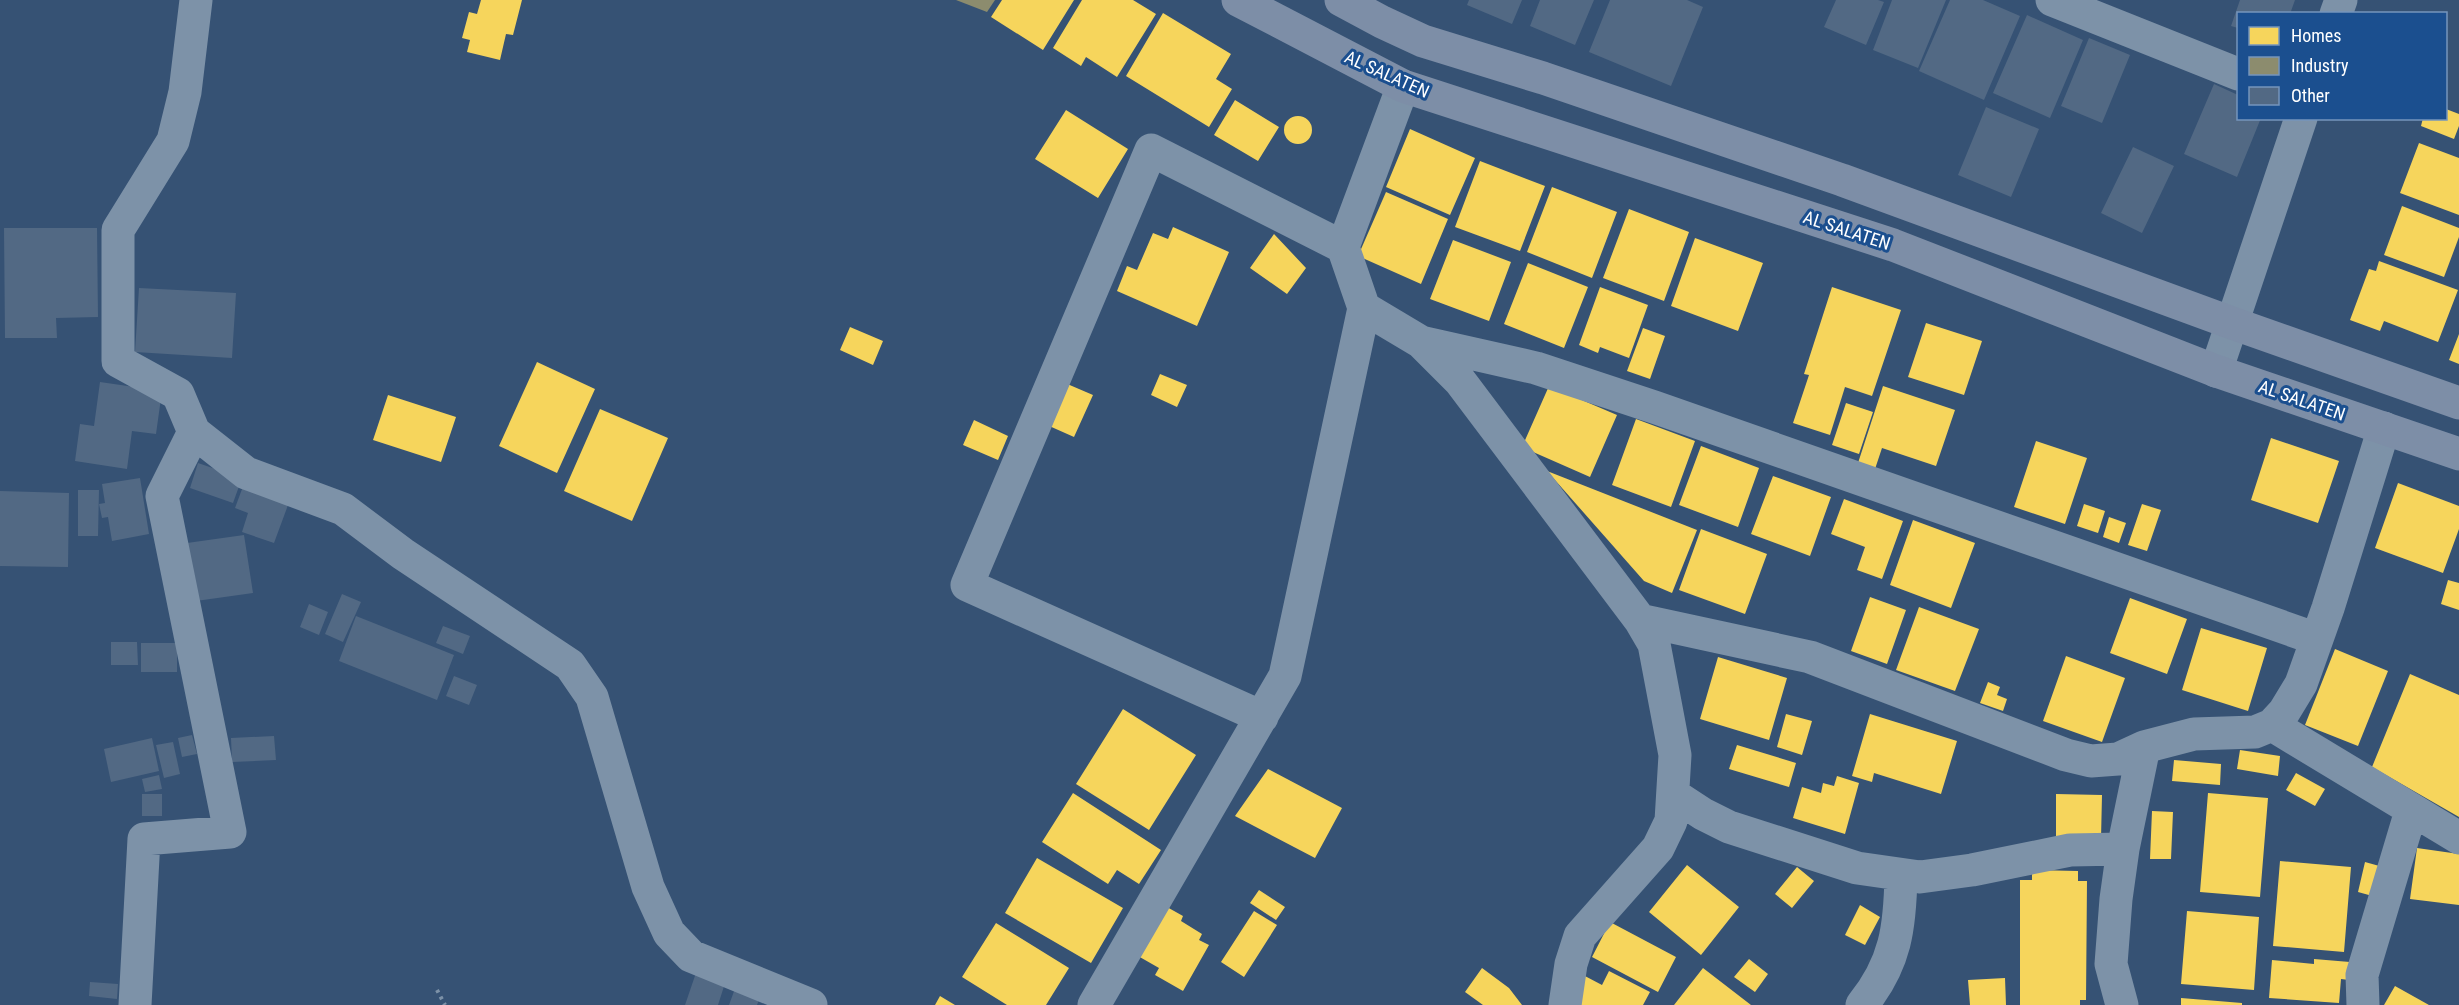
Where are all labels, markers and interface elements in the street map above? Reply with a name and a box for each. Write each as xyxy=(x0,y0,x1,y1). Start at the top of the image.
legend xyxy=(2237,12,2447,120)
text: Homes xyxy=(2291,25,2341,46)
street label: AL SALATEN xyxy=(1342,46,1432,102)
text: Industry xyxy=(2291,55,2349,76)
text: Other xyxy=(2291,85,2330,106)
street label: AL SALATEN xyxy=(1801,206,1893,254)
street label: AL SALATEN xyxy=(2256,375,2348,425)

